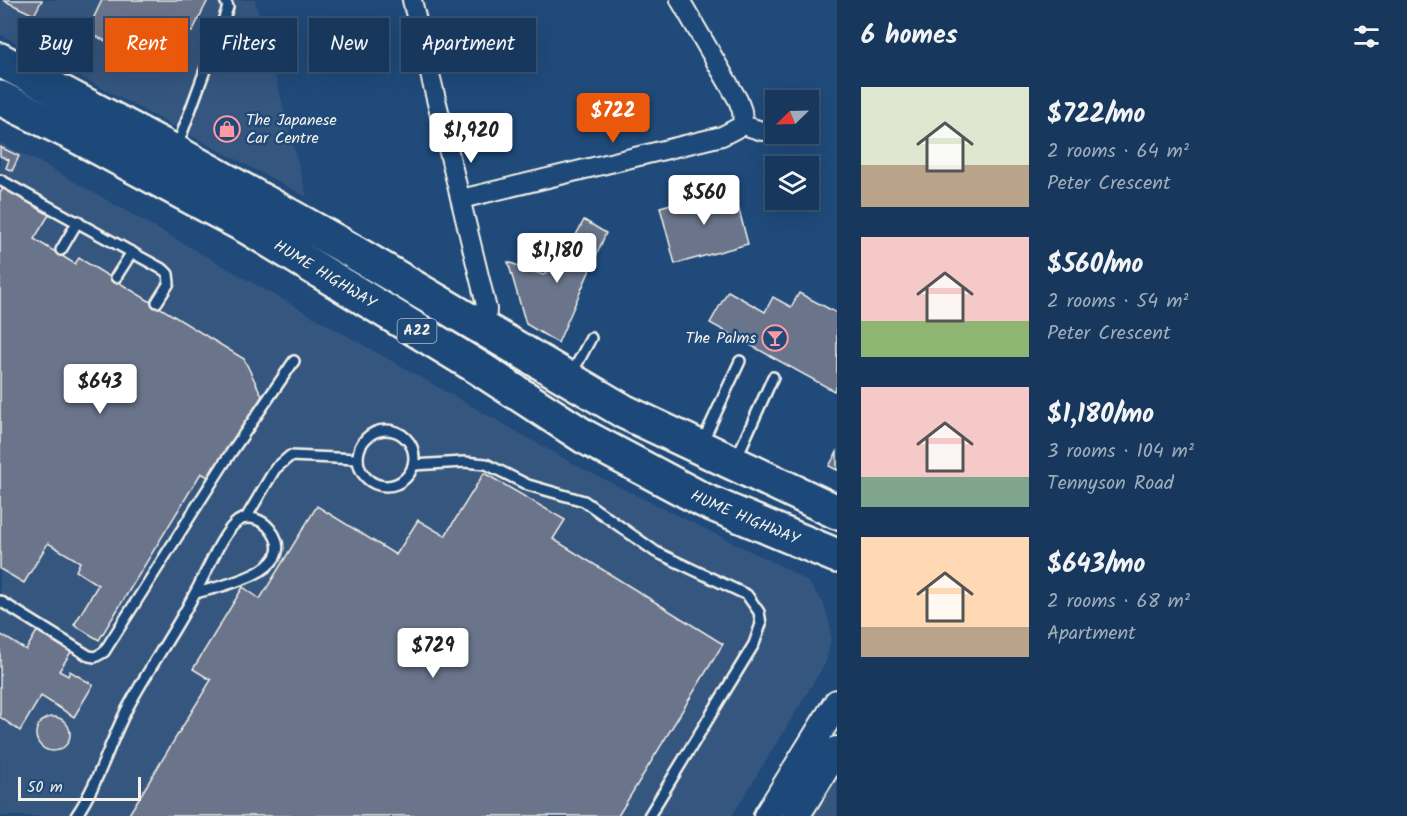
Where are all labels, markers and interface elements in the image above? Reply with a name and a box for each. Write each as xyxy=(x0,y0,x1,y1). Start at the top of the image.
text: 6 homes xyxy=(861,15,958,57)
chip: Buy xyxy=(18,18,93,72)
chip: Rent xyxy=(105,18,188,72)
chip: Filters xyxy=(200,18,297,72)
chip: New xyxy=(309,18,389,72)
chip: Apartment xyxy=(401,18,536,72)
icon: filters xyxy=(1350,20,1383,53)
north arrow xyxy=(765,90,819,144)
map controls xyxy=(765,90,819,210)
pin: $722 xyxy=(577,93,649,144)
text: $722/mo xyxy=(1047,94,1145,136)
text: $722 xyxy=(591,96,635,128)
place label: The Japanese Car Centre xyxy=(246,108,337,151)
icon: home xyxy=(909,111,981,183)
pin: $1,920 xyxy=(422,113,520,164)
shop icon: The Japanese Car Centre xyxy=(212,114,242,144)
text: $1,920 xyxy=(443,116,499,148)
text: 2 rooms · 64 m² xyxy=(1047,136,1189,168)
button: layers xyxy=(765,156,819,210)
text: Peter Crescent xyxy=(1047,168,1171,200)
pin: $560 xyxy=(668,175,740,226)
text: $560 xyxy=(682,178,726,210)
street label: HUME HIGHWAY xyxy=(269,233,382,316)
pin: $1,180 xyxy=(508,233,606,284)
text: $1,180 xyxy=(531,236,583,268)
text: $560/mo xyxy=(1047,244,1143,286)
icon: home xyxy=(909,261,981,333)
text: 2 rooms · 54 m² xyxy=(1047,286,1188,318)
text: Peter Crescent xyxy=(1047,318,1171,350)
road number: A22 xyxy=(398,319,436,343)
bar icon: The Palms xyxy=(760,323,790,353)
place label: The Palms xyxy=(686,326,756,351)
pin: $643 xyxy=(64,364,136,415)
text: $643 xyxy=(78,367,122,399)
text: $1,180/mo xyxy=(1047,394,1154,436)
icon: home xyxy=(909,411,981,483)
text: 3 rooms · 104 m² xyxy=(1047,436,1194,468)
text: Tennyson Road xyxy=(1047,468,1174,500)
street label: HUME HIGHWAY xyxy=(686,483,804,552)
text: $643/mo xyxy=(1047,544,1145,586)
icon: home xyxy=(909,561,981,633)
text: 2 rooms · 68 m² xyxy=(1047,586,1190,618)
text: Apartment xyxy=(1047,618,1136,650)
pin: $729 xyxy=(397,628,469,679)
text: $729 xyxy=(411,631,455,663)
scale bar xyxy=(18,774,141,802)
text: 50 m xyxy=(27,775,63,800)

